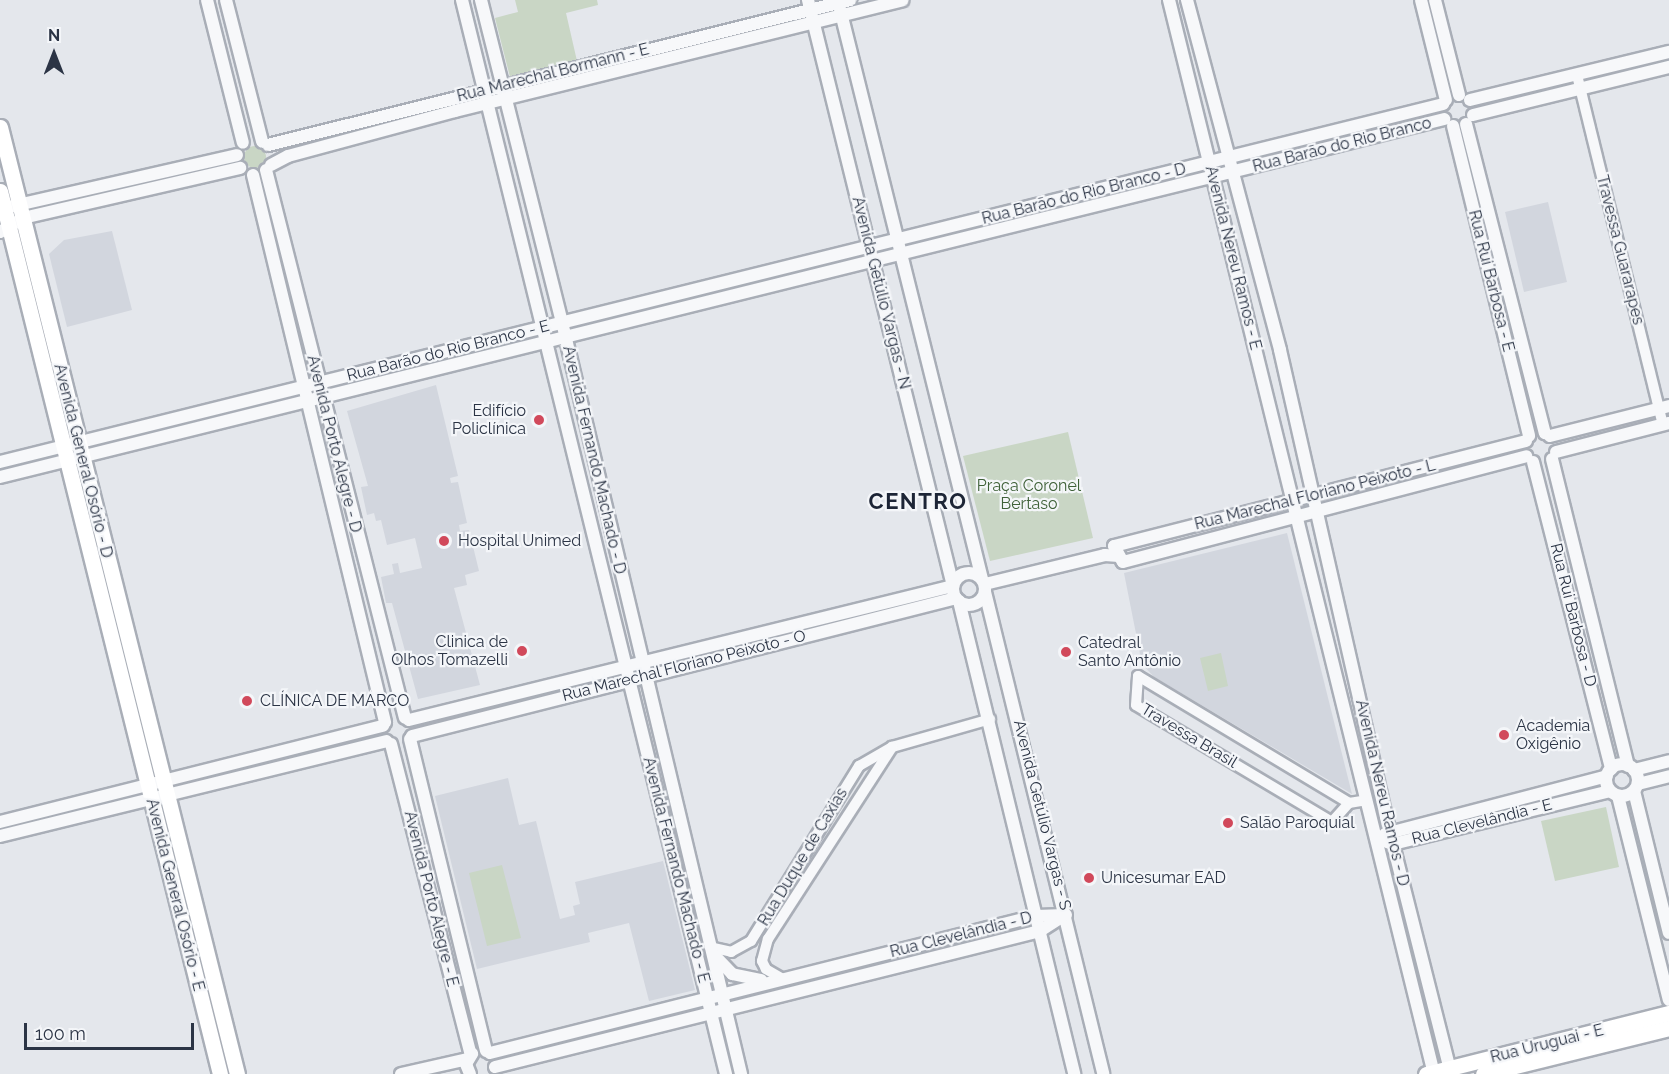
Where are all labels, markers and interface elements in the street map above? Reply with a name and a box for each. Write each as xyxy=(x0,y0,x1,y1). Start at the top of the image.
north arrow xyxy=(24,24,84,84)
text: N xyxy=(48,26,60,45)
street label: Rua Marechal Bormann - E xyxy=(455,40,651,106)
street label: Rua Barão do Rio Branco xyxy=(1251,113,1433,177)
street label: Rua Barão do Rio Branco - D xyxy=(980,159,1188,229)
street label: Avenida Nereu Ramos - E xyxy=(1201,164,1265,352)
street label: Travessa Guararapes xyxy=(1592,173,1648,327)
street label: Avenida Getúlio Vargas - N xyxy=(848,194,914,392)
street label: Rua Rui Barbosa - E xyxy=(1464,208,1518,354)
street label: Rua Barão do Rio Branco - E xyxy=(345,317,551,385)
street label: Avenida Fernando Machado - D xyxy=(558,344,630,576)
street label: Avenida Porto Alegre - D xyxy=(303,353,365,535)
street label: Avenida General Osório - D xyxy=(49,362,117,560)
place label: Edifício Policlínica xyxy=(452,401,526,439)
marker: Edifício Policlínica xyxy=(530,411,548,429)
street label: Rua Marechal Floriano Peixoto - L xyxy=(1192,456,1438,534)
park label: Praça Coronel Bertaso xyxy=(977,476,1081,514)
district label: CENTRO xyxy=(869,489,967,515)
place label: Hospital Unimed xyxy=(458,531,582,551)
marker: Hospital Unimed xyxy=(435,532,453,550)
street label: Rua Rui Barbosa - D xyxy=(1546,541,1600,689)
street label: Rua Marechal Floriano Peixoto - O xyxy=(560,626,808,706)
place label: Clinica de Olhos Tomazelli xyxy=(391,632,508,670)
place label: Catedral Santo Antônio xyxy=(1078,633,1182,671)
marker: Clinica de Olhos Tomazelli xyxy=(513,642,531,660)
marker: Catedral Santo Antônio xyxy=(1059,645,1073,659)
place label: CLÍNICA DE MARCO xyxy=(260,691,410,711)
marker: CLÍNICA DE MARCO xyxy=(238,692,256,710)
street label: Avenida Nereu Ramos - D xyxy=(1351,698,1413,888)
street label: Travessa Brasil xyxy=(1137,700,1241,772)
place label: Academia Oxigênio xyxy=(1516,716,1590,754)
street label: Avenida Getúlio Vargas - S xyxy=(1009,718,1075,912)
marker: Academia Oxigênio xyxy=(1497,728,1511,742)
street label: Avenida Fernando Machado - E xyxy=(639,755,713,985)
street label: Rua Duque de Caxias xyxy=(754,785,852,929)
street label: Rua Clevelândia - E xyxy=(1410,795,1554,849)
street label: Avenida General Osório - E xyxy=(142,796,208,994)
street label: Avenida Porto Alegre - E xyxy=(400,809,462,989)
place label: Salão Paroquial xyxy=(1240,813,1354,833)
marker: Salão Paroquial xyxy=(1221,816,1235,830)
place label: Unicesumar EAD xyxy=(1101,868,1226,888)
marker: Unicesumar EAD xyxy=(1082,871,1096,885)
street label: Rua Clevelândia - D xyxy=(888,908,1034,962)
scale bar xyxy=(27,1011,196,1049)
street label: Rua Uruguai - E xyxy=(1488,1021,1606,1067)
text: 100 m xyxy=(35,1023,86,1044)

